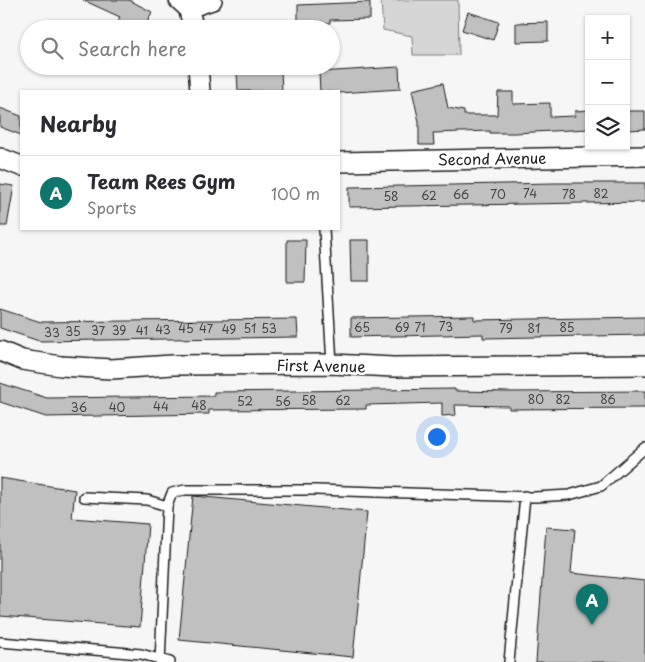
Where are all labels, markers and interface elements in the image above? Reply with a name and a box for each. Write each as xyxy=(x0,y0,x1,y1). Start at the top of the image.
map controls xyxy=(585,15,630,150)
button: + xyxy=(585,15,630,60)
search box xyxy=(20,20,340,75)
icon: search xyxy=(38,34,66,62)
text: Search here xyxy=(78,34,187,62)
button: − xyxy=(585,60,630,105)
button: layers xyxy=(585,105,630,150)
text: Nearby xyxy=(40,107,117,139)
street label: Second Avenue xyxy=(438,146,546,170)
text: Team Rees Gym xyxy=(87,167,235,195)
text: A xyxy=(50,181,62,205)
text: 100 m xyxy=(271,181,320,205)
house number: 74 xyxy=(523,184,537,202)
house number: 82 xyxy=(594,184,609,202)
house number: 66 xyxy=(453,185,469,203)
house number: 70 xyxy=(490,185,506,203)
house number: 78 xyxy=(562,185,576,203)
house number: 62 xyxy=(421,186,437,204)
house number: 58 xyxy=(383,187,399,205)
text: Sports xyxy=(87,195,136,219)
house number: 73 xyxy=(439,317,453,335)
house number: 65 xyxy=(354,318,370,336)
house number: 69 xyxy=(394,318,410,336)
house number: 71 xyxy=(414,318,426,336)
house number: 85 xyxy=(560,318,574,336)
house number: 45 xyxy=(178,319,194,337)
house number: 47 xyxy=(199,319,214,337)
house number: 51 xyxy=(244,319,256,337)
house number: 53 xyxy=(261,319,277,337)
house number: 79 xyxy=(499,319,513,337)
house number: 81 xyxy=(528,319,540,337)
house number: 43 xyxy=(155,320,171,338)
house number: 49 xyxy=(222,320,236,338)
house number: 37 xyxy=(91,321,106,339)
house number: 39 xyxy=(112,321,126,339)
house number: 41 xyxy=(136,321,148,339)
house number: 35 xyxy=(65,322,81,340)
house number: 33 xyxy=(44,323,60,341)
street label: First Avenue xyxy=(276,353,366,377)
house number: 80 xyxy=(528,390,544,408)
house number: 82 xyxy=(556,390,571,408)
house number: 86 xyxy=(600,390,616,408)
house number: 58 xyxy=(301,391,317,409)
house number: 62 xyxy=(335,391,351,409)
house number: 52 xyxy=(237,392,253,410)
house number: 56 xyxy=(275,392,291,410)
house number: 48 xyxy=(191,396,207,414)
house number: 44 xyxy=(153,397,169,415)
house number: 36 xyxy=(71,398,87,416)
house number: 40 xyxy=(109,398,126,416)
your location xyxy=(424,424,450,450)
pin: A xyxy=(576,584,608,625)

